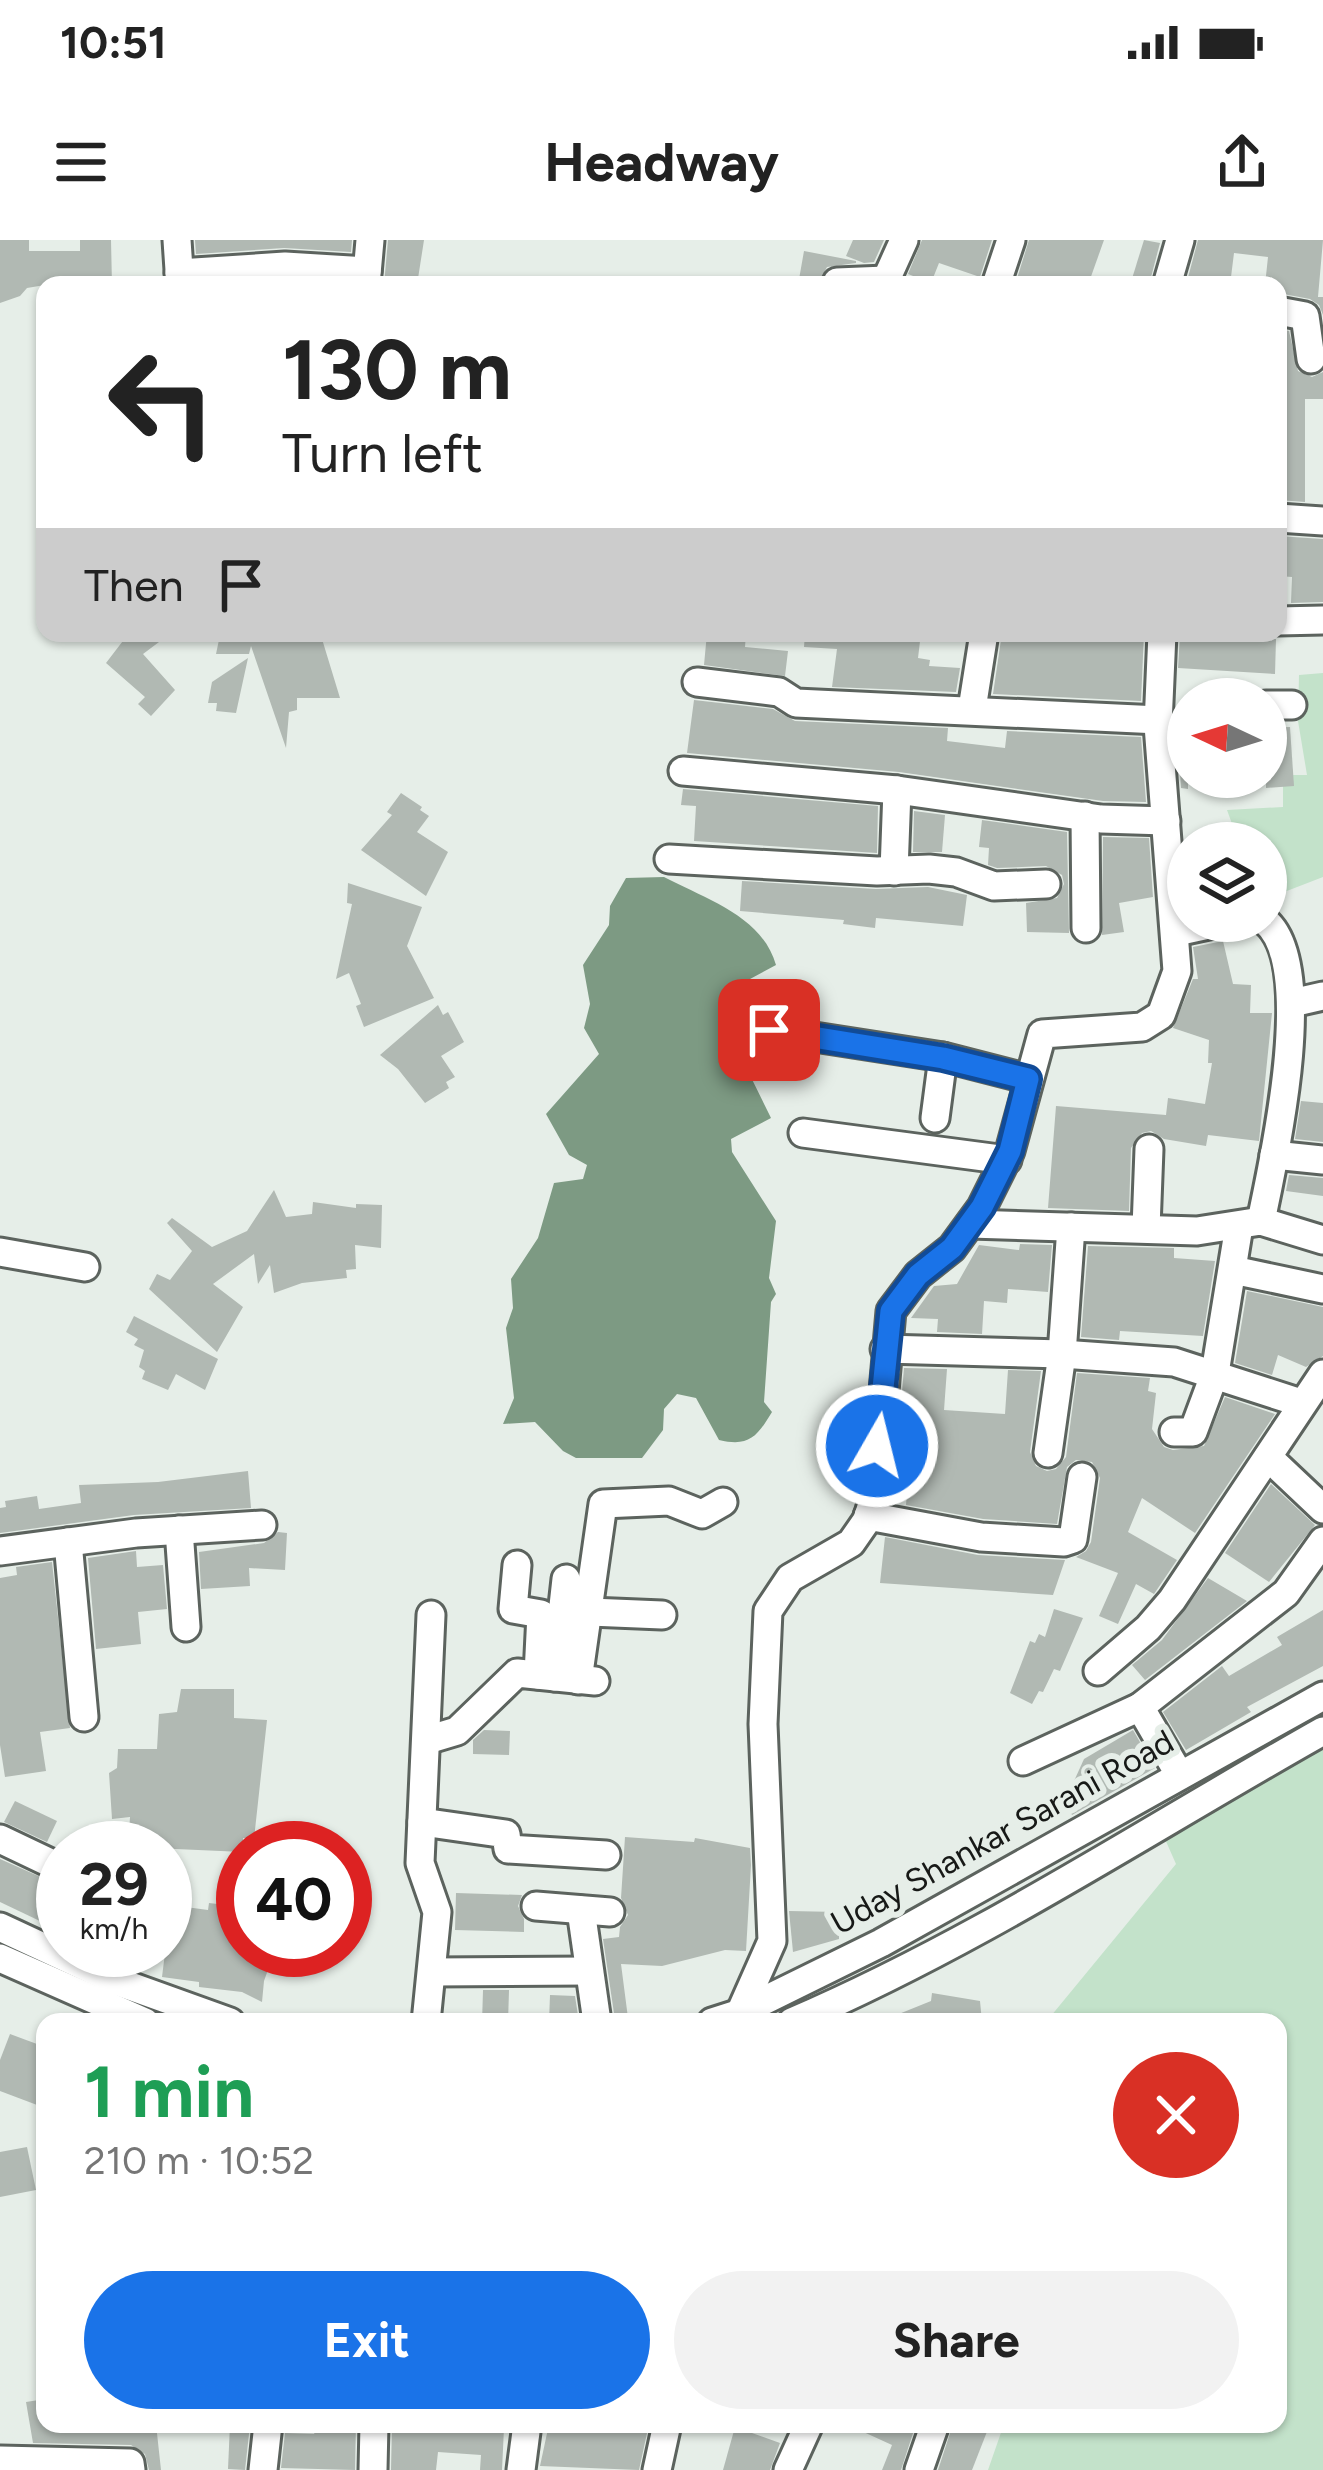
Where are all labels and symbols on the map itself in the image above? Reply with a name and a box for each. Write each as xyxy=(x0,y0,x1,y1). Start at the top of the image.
north arrow xyxy=(1167,678,1287,798)
pin xyxy=(718,979,820,1081)
position arrow xyxy=(814,1383,940,1509)
street label: Uday Shankar Sarani Road xyxy=(824,1721,1180,1943)
speed limit sign: 40 xyxy=(216,1821,372,1977)

